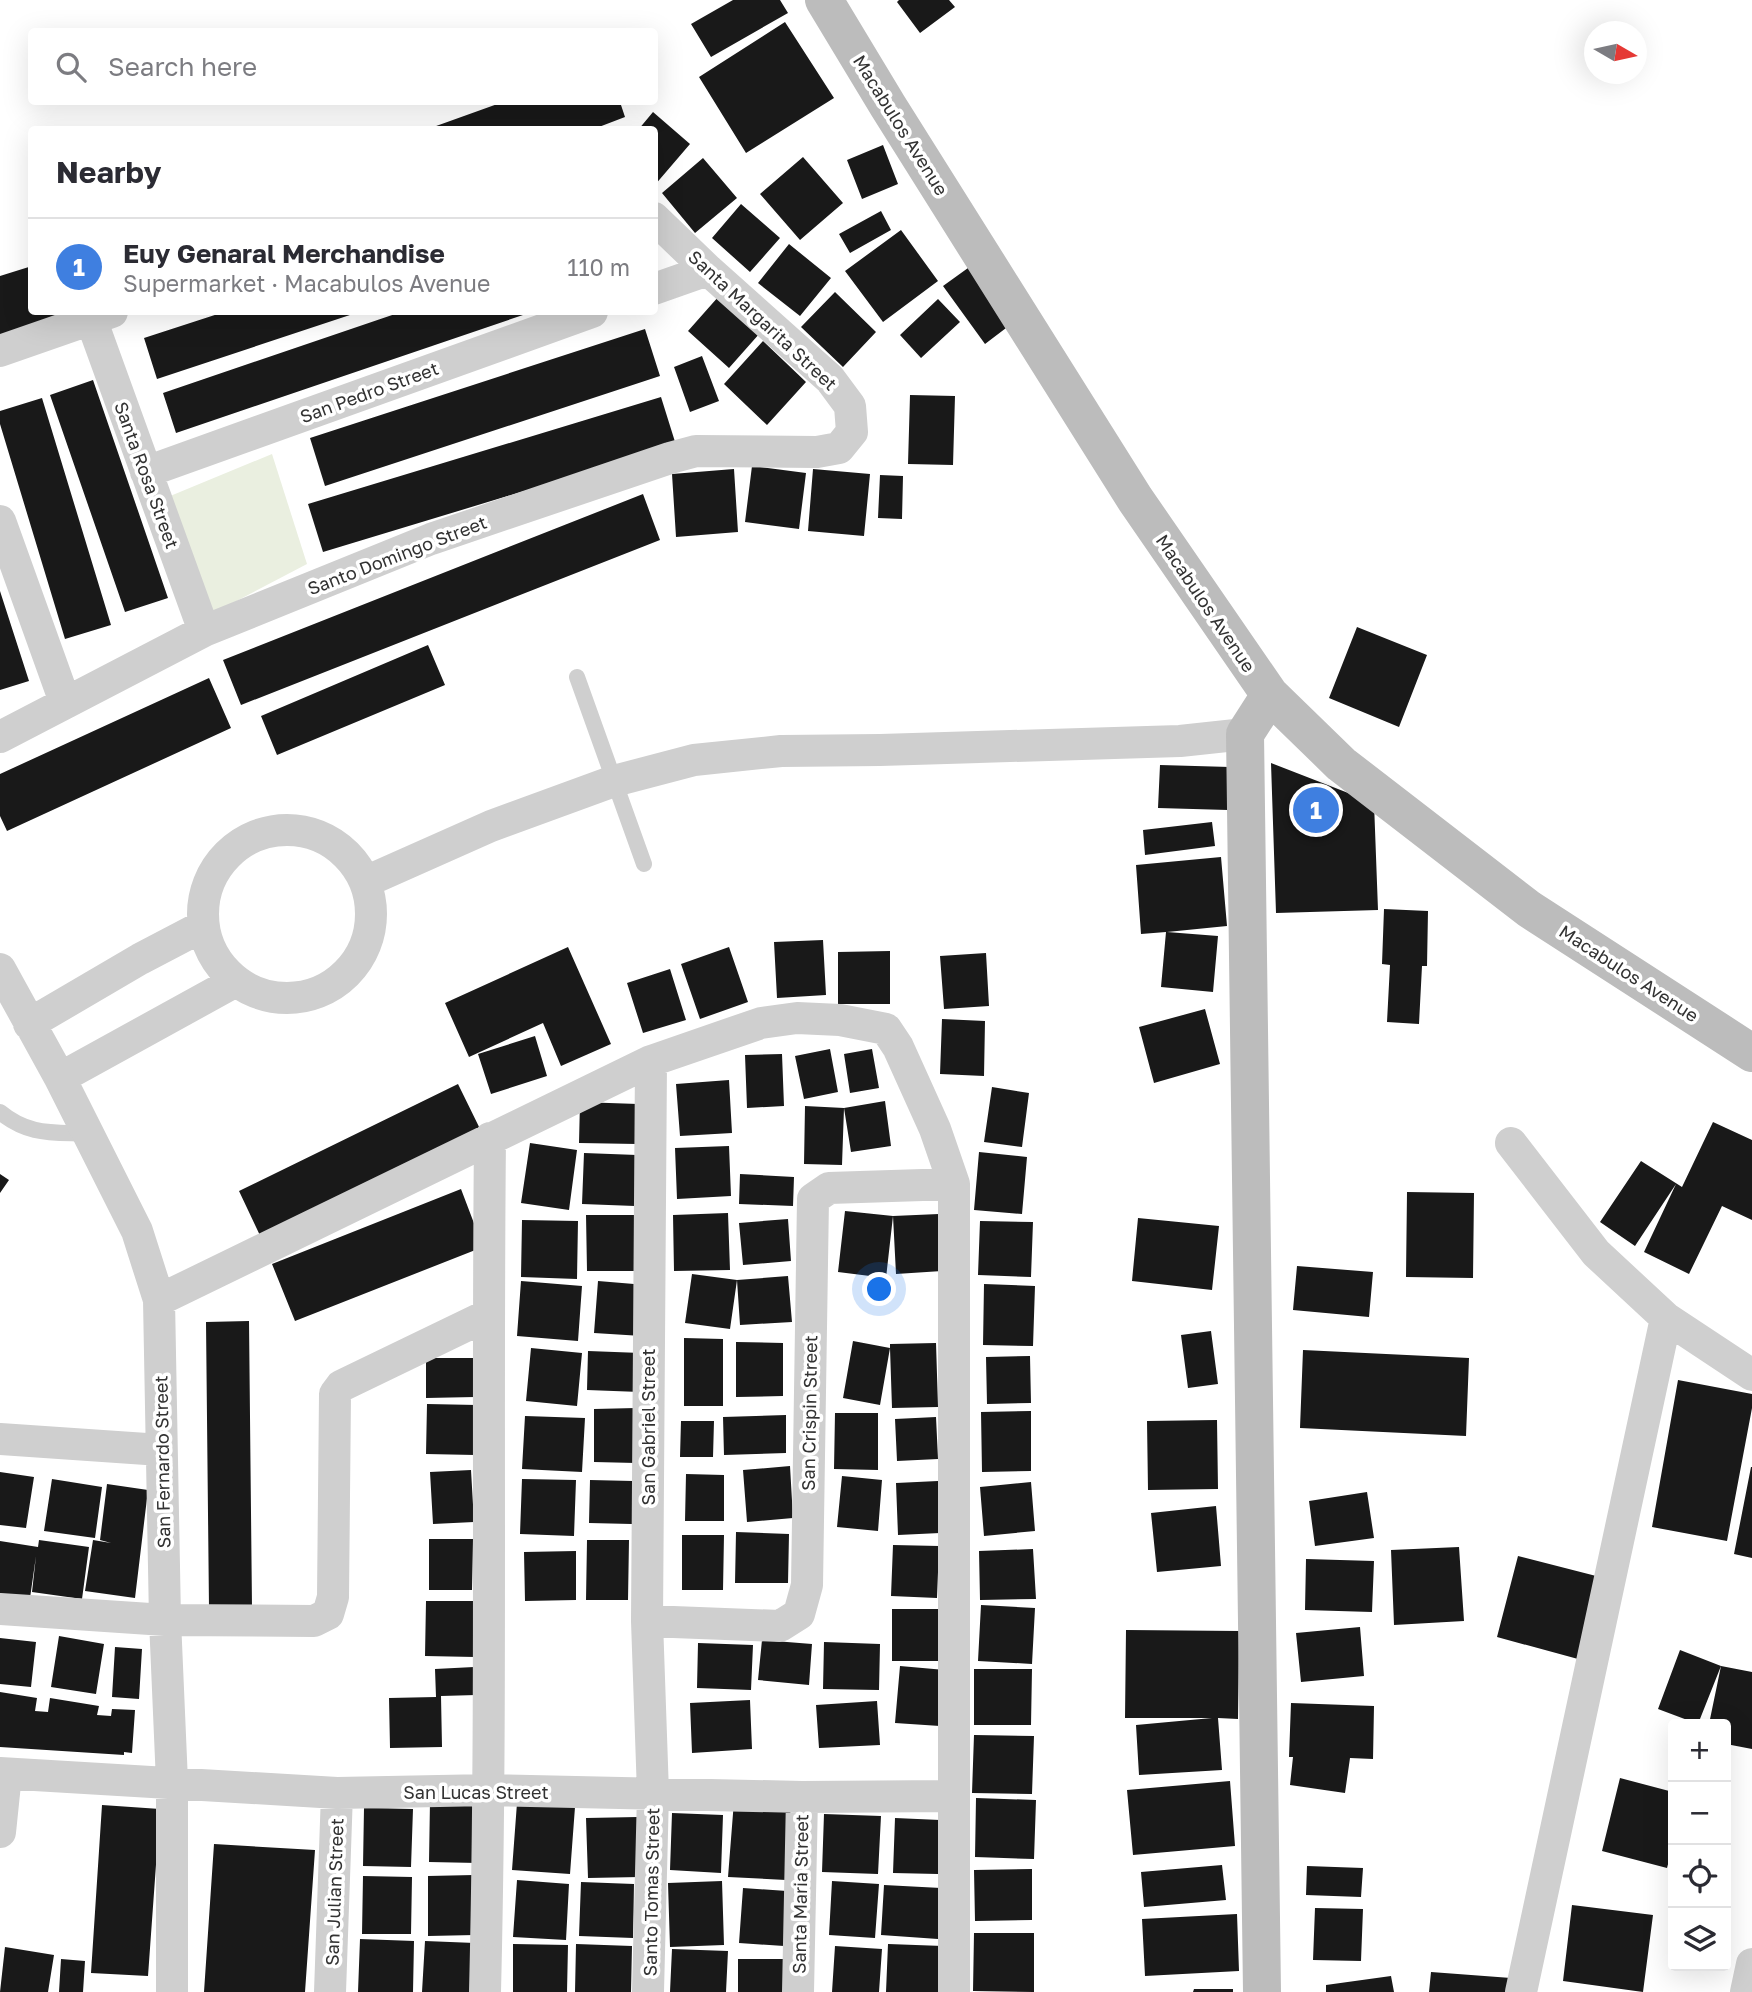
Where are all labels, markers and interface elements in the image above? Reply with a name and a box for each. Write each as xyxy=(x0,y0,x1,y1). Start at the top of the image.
north arrow xyxy=(1584,21,1647,84)
search box xyxy=(28,28,658,105)
icon: search xyxy=(52,48,90,86)
text: Search here xyxy=(108,51,257,82)
street label: Macabulos Avenue xyxy=(849,51,953,199)
text: Nearby xyxy=(56,154,161,190)
text: Euy Genaral Merchandise xyxy=(123,238,445,269)
street label: Santa Margarita Street xyxy=(684,245,842,395)
text: 1 xyxy=(73,253,85,281)
text: 110 m xyxy=(567,253,630,281)
text: Supermarket · Macabulos Avenue xyxy=(123,269,490,297)
street label: San Pedro Street xyxy=(297,357,441,427)
street label: Santa Rosa Street xyxy=(110,398,184,552)
street label: Santo Domingo Street xyxy=(304,511,490,599)
street label: Macabulos Avenue xyxy=(1152,530,1260,676)
pin: 1 xyxy=(1293,784,1339,836)
street label: Macabulos Avenue xyxy=(1555,920,1703,1026)
your location xyxy=(862,1272,896,1306)
street label: San Crispin Street xyxy=(797,1335,821,1491)
street label: San Gabriel Street xyxy=(637,1348,659,1506)
street label: San Fernardo Street xyxy=(149,1375,175,1549)
map controls xyxy=(1668,1719,1731,1971)
button: + xyxy=(1668,1719,1731,1782)
street label: San Lucas Street xyxy=(403,1781,549,1803)
button: − xyxy=(1668,1782,1731,1845)
street label: Santo Tomas Street xyxy=(639,1807,663,1977)
street label: Santa Maria Street xyxy=(788,1814,812,1974)
street label: San Julian Street xyxy=(320,1818,348,1966)
button: locate xyxy=(1668,1845,1731,1908)
button: layers xyxy=(1668,1908,1731,1971)

